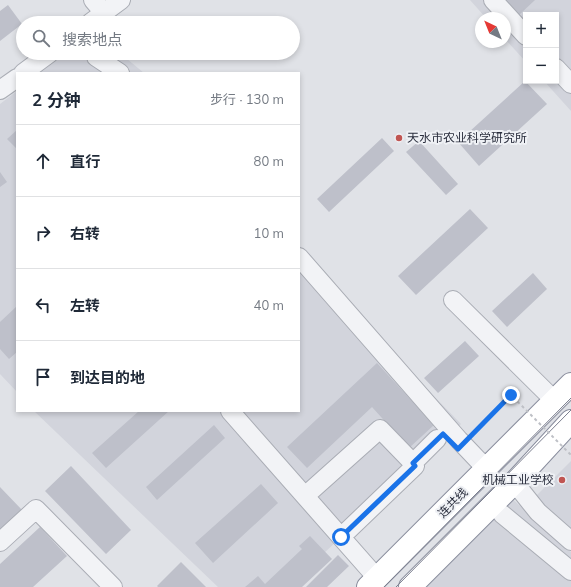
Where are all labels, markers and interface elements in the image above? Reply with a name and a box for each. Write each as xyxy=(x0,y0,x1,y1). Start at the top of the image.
north arrow xyxy=(475,12,511,48)
map controls xyxy=(523,12,559,84)
button: + xyxy=(523,12,559,48)
search box xyxy=(16,16,300,60)
icon: search xyxy=(30,27,52,49)
text: 搜索地点 xyxy=(62,30,122,49)
button: − xyxy=(523,48,559,84)
text: 2 分钟 xyxy=(32,89,81,110)
text: 步行 · 130 m xyxy=(210,91,284,107)
place label: 天水市农业科学研究所 xyxy=(407,130,527,145)
marker: 天水市农业科学研究所 xyxy=(394,133,404,143)
icon: ahead xyxy=(32,150,54,172)
text: 直行 xyxy=(70,152,100,171)
text: 80 m xyxy=(254,153,284,169)
icon: right xyxy=(32,222,54,244)
text: 右转 xyxy=(70,224,100,243)
text: 10 m xyxy=(254,225,284,241)
icon: left xyxy=(32,294,54,316)
text: 左转 xyxy=(70,296,100,315)
text: 40 m xyxy=(254,297,284,313)
icon: arrive xyxy=(32,366,54,388)
text: 到达目的地 xyxy=(70,368,145,387)
route end xyxy=(502,386,520,404)
place label: 机械工业学校 xyxy=(482,472,554,487)
marker: 机械工业学校 xyxy=(557,475,567,485)
street label: 连共线 xyxy=(435,485,471,521)
route start xyxy=(332,528,350,546)

